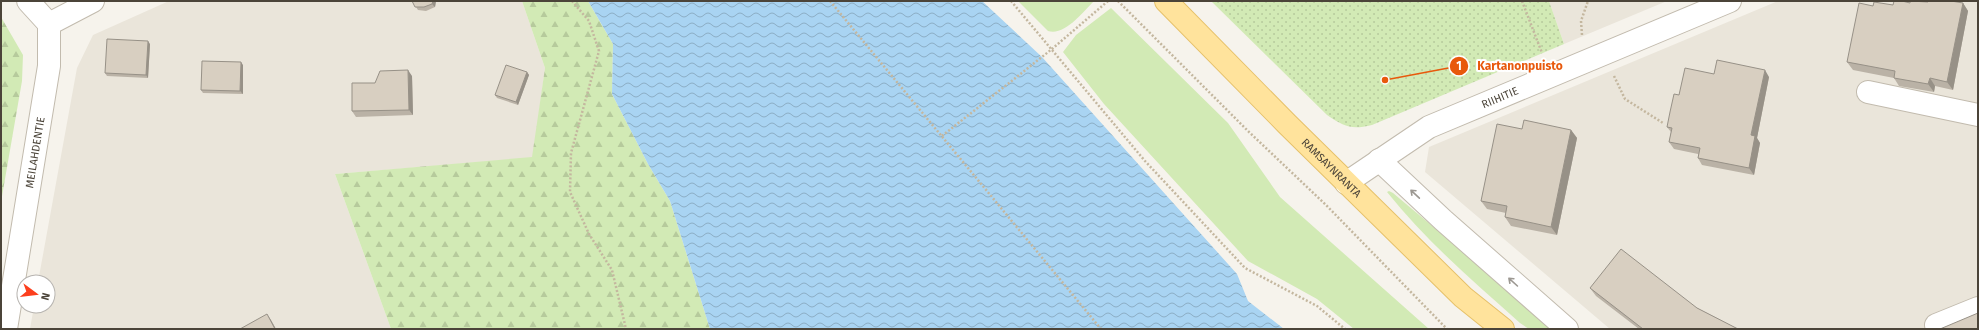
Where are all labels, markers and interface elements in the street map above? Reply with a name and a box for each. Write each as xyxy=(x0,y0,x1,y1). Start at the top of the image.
callout: Kartanonpuisto xyxy=(1449,54,1570,78)
text: 1 xyxy=(1456,59,1462,73)
text: Kartanonpuisto xyxy=(1477,59,1563,73)
street label: RIIHITIE xyxy=(1480,84,1521,111)
street label: MEILAHDENTIE xyxy=(23,116,48,189)
street label: RAMSAYNRANTA xyxy=(1299,136,1364,201)
one-way arrow xyxy=(1410,189,1420,199)
north arrow xyxy=(16,274,56,314)
one-way arrow xyxy=(1507,278,1518,287)
text: N xyxy=(38,291,52,302)

